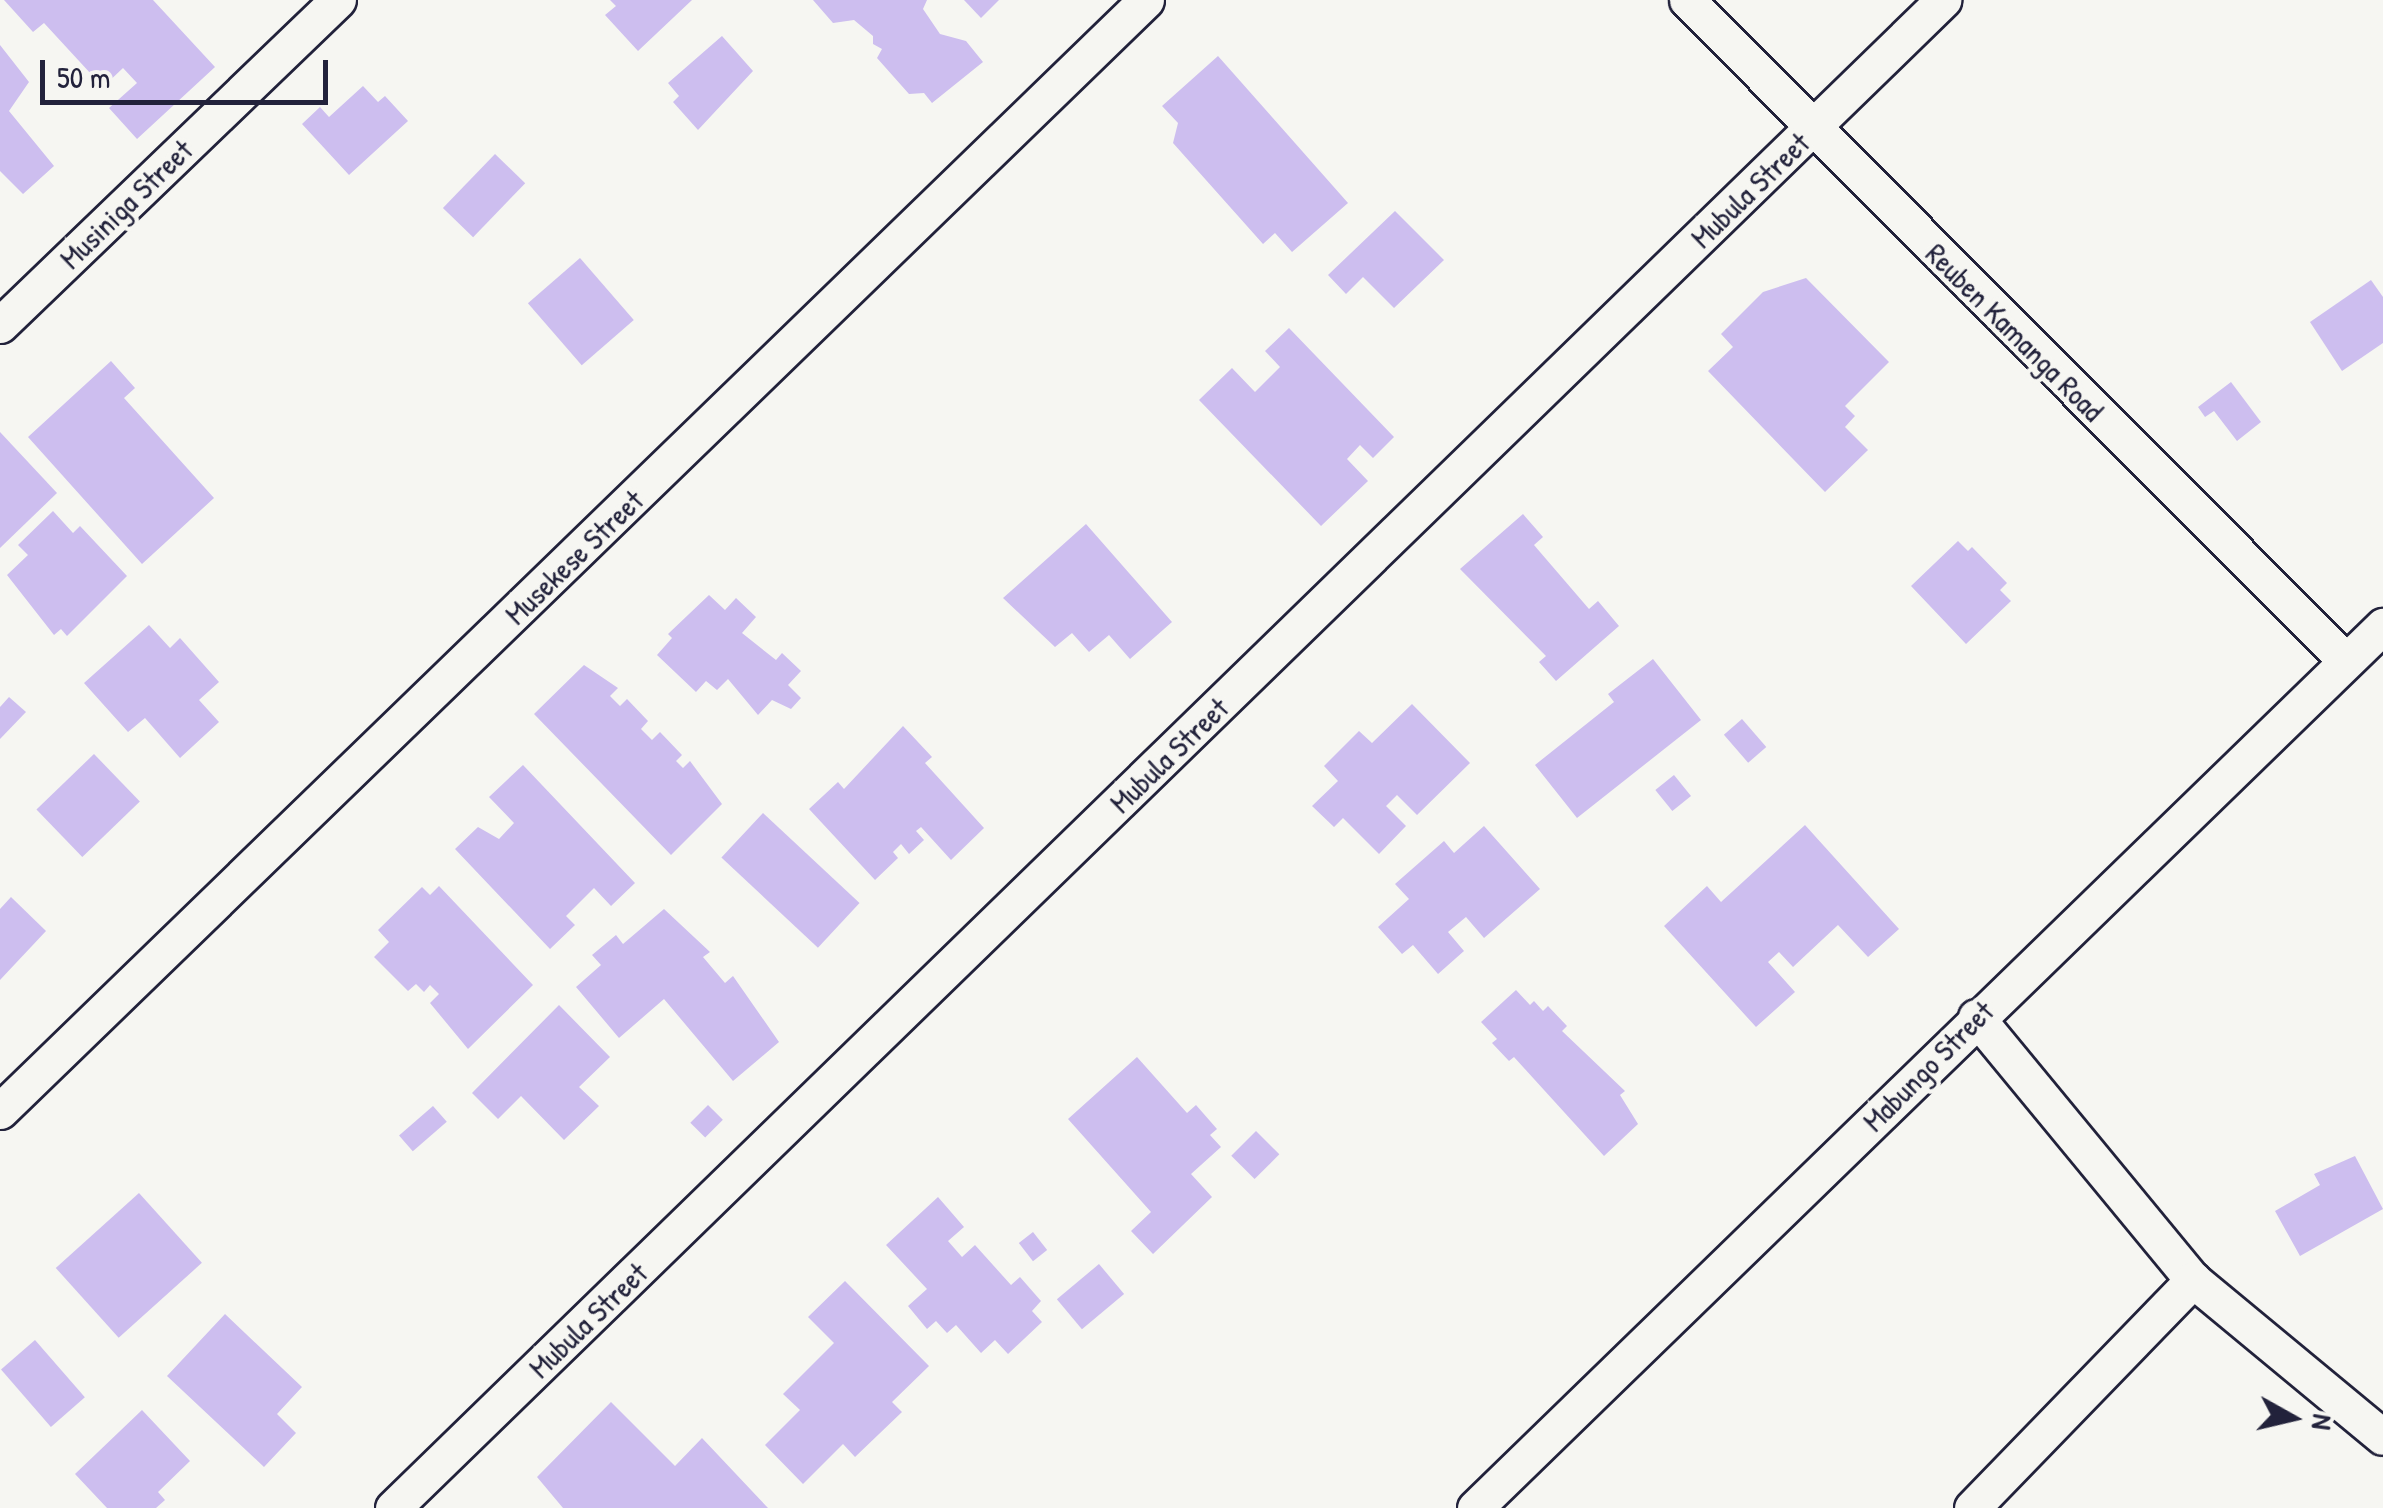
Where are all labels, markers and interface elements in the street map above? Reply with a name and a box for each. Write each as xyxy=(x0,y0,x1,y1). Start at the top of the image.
scale bar xyxy=(45,40,332,102)
text: 50 m xyxy=(57,57,110,97)
street label: Mubula Street xyxy=(1683,125,1817,255)
street label: Musiniga Street xyxy=(52,132,200,276)
street label: Reuben Kamanga Road xyxy=(1919,236,2111,428)
street label: Musekese Street xyxy=(497,482,651,632)
street label: Mubula Street xyxy=(1102,690,1236,820)
street label: Mabungo Street xyxy=(1855,993,2001,1139)
street label: Mubula Street xyxy=(521,1255,655,1385)
north arrow xyxy=(2243,1368,2343,1468)
text: N xyxy=(2303,1412,2343,1432)

